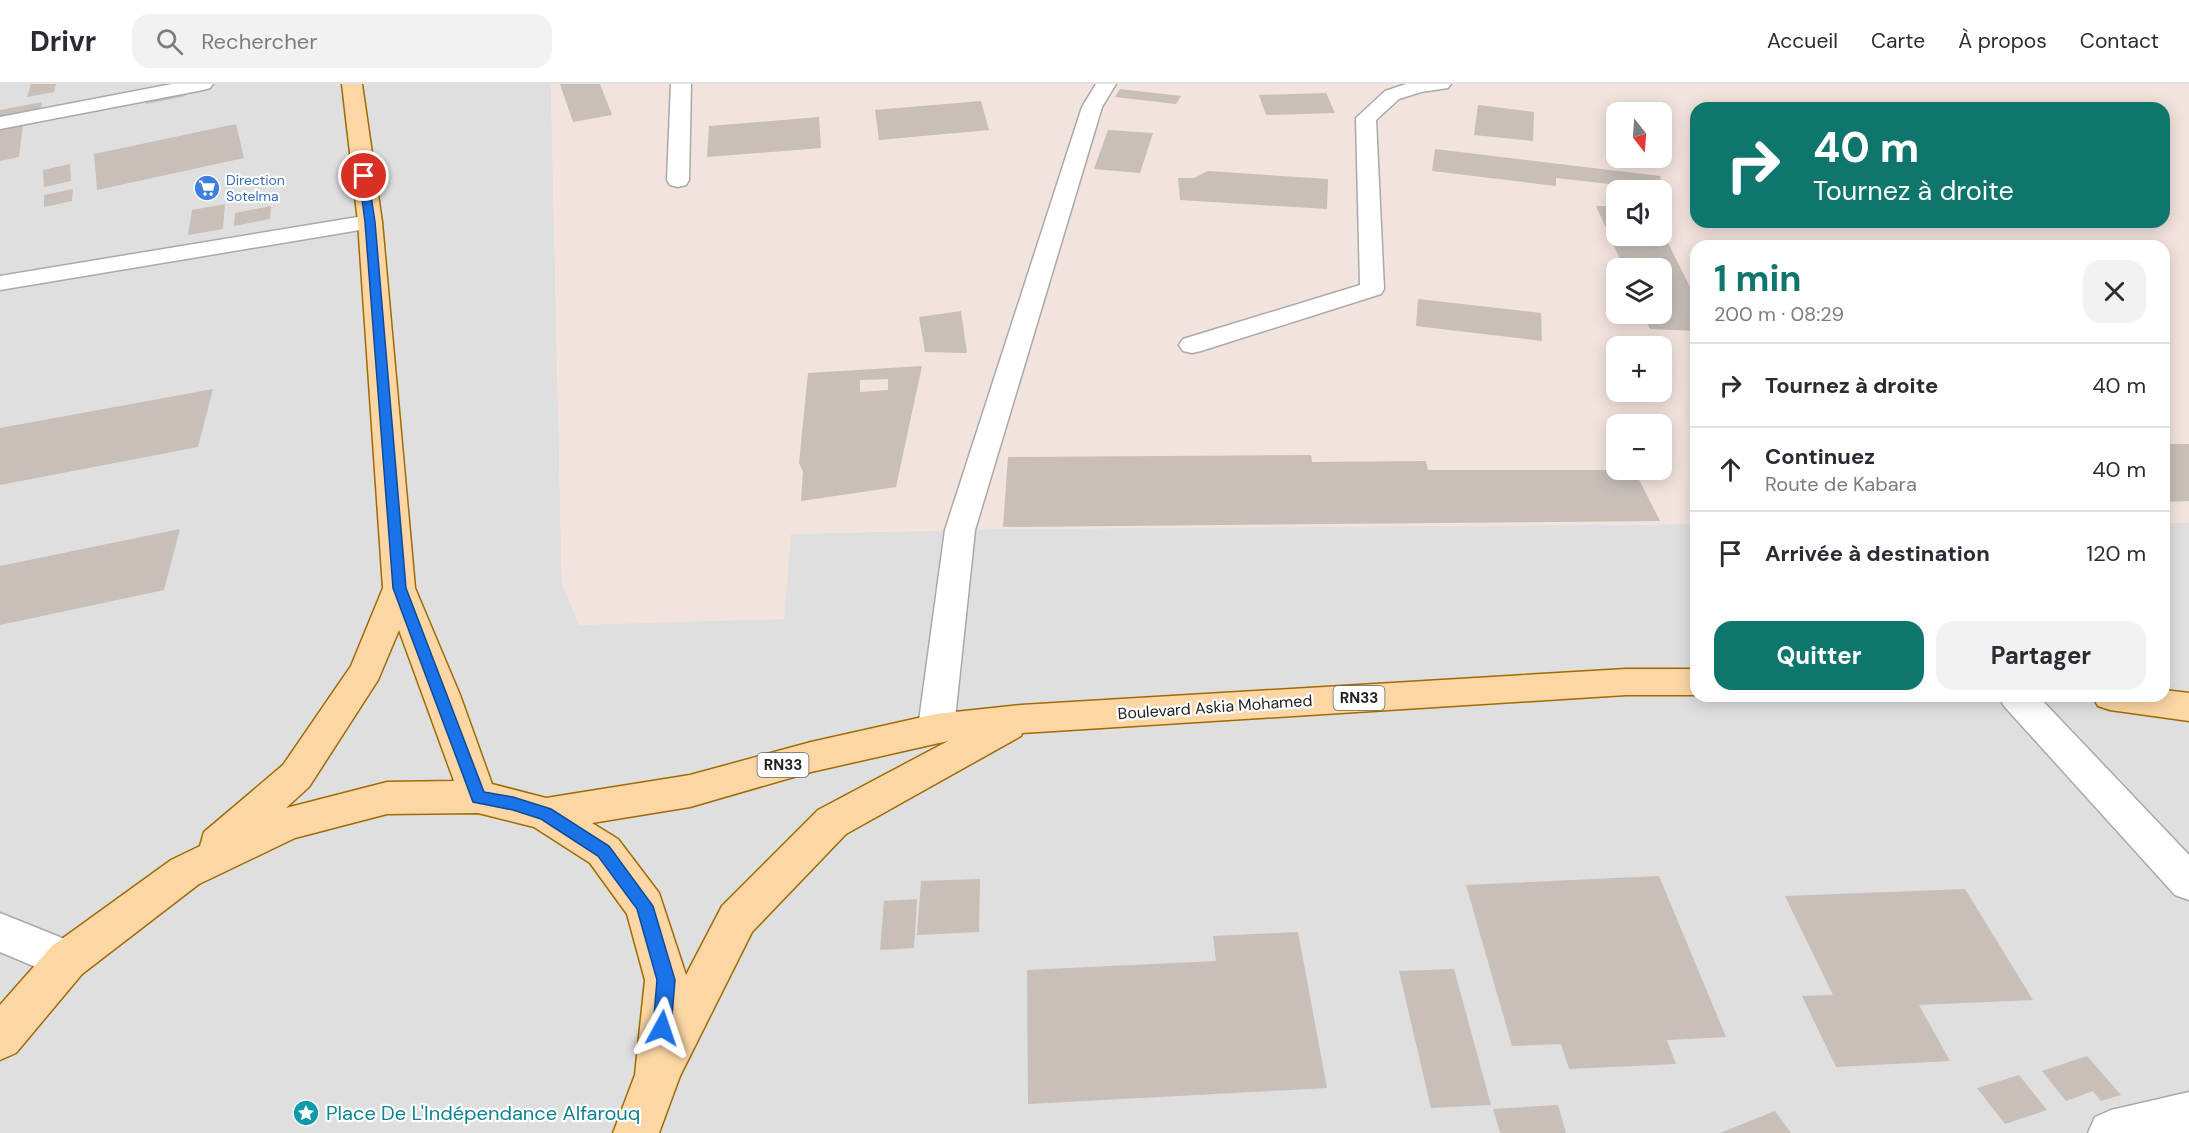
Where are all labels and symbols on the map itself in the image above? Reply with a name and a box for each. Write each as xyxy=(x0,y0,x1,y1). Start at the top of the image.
north arrow xyxy=(1606,102,1672,168)
pin xyxy=(338,150,389,201)
place label: Direction Sotelma xyxy=(226,171,285,205)
supermarket icon: Direction Sotelma xyxy=(192,173,222,203)
road number: RN33 xyxy=(1334,686,1384,710)
street label: Boulevard Askia Mohamed xyxy=(1117,690,1313,724)
road number: RN33 xyxy=(758,753,808,777)
position arrow xyxy=(630,996,694,1060)
place icon: Place De L'Indépendance Alfarouq xyxy=(291,1098,321,1128)
place label: Place De L'Indépendance Alfarouq xyxy=(326,1100,640,1126)

